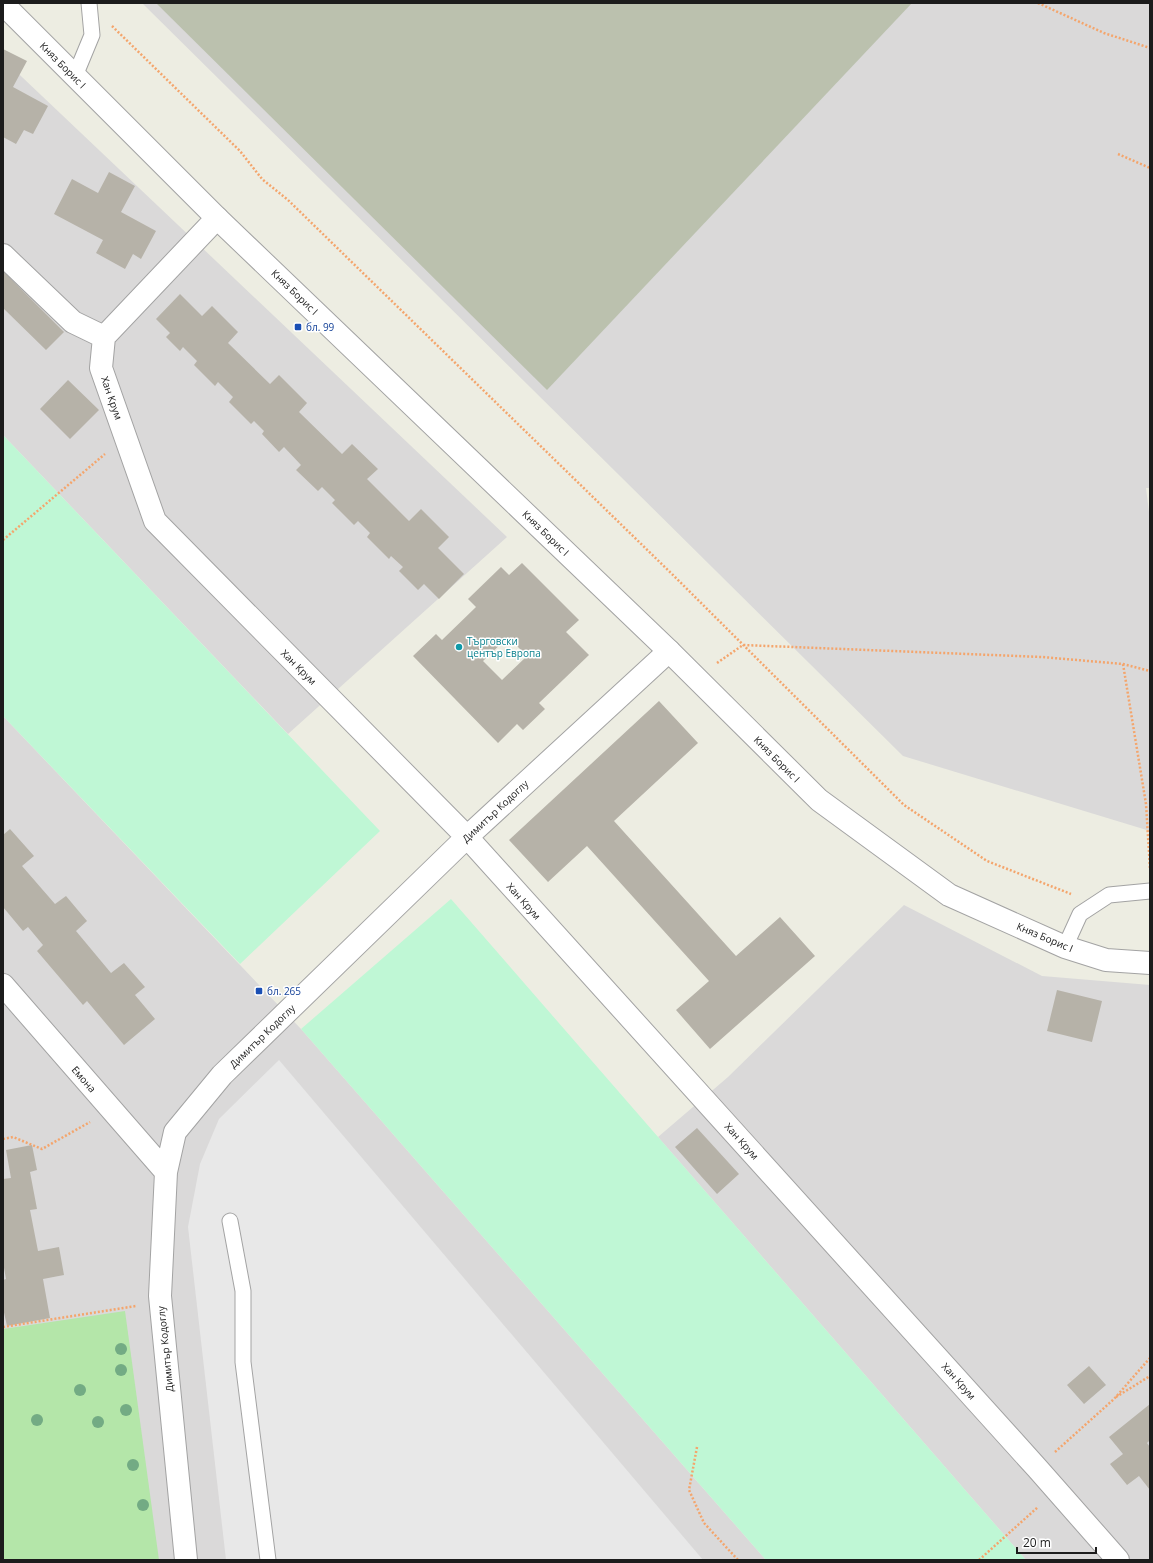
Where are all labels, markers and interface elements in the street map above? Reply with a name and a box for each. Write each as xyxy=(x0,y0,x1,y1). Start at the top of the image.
street label: Княз Борис I xyxy=(37,39,89,91)
street label: Княз Борис I xyxy=(268,266,322,318)
place label: бл. 99 xyxy=(306,320,335,334)
marker: бл. 99 xyxy=(293,322,303,332)
street label: Хан Крум xyxy=(98,375,126,421)
street label: Княз Борис I xyxy=(519,507,573,559)
place label: Търговски център Европа xyxy=(467,634,541,660)
marker: Търговски център Европа xyxy=(454,642,464,652)
street label: Хан Крум xyxy=(278,646,320,688)
street label: Княз Борис I xyxy=(751,733,803,785)
street label: Димитър Кодоглу xyxy=(459,776,532,845)
street label: Хан Крум xyxy=(504,880,544,922)
street label: Княз Борис I xyxy=(1015,919,1075,955)
place label: бл. 265 xyxy=(267,984,301,998)
marker: бл. 265 xyxy=(254,986,264,996)
street label: Димитър Кодоглу xyxy=(226,1000,299,1071)
street label: Емона xyxy=(69,1063,99,1095)
street label: Хан Крум xyxy=(722,1120,762,1162)
street label: Димитър Кодоглу xyxy=(153,1304,176,1393)
street label: Хан Крум xyxy=(939,1360,979,1402)
scale bar xyxy=(1017,1529,1096,1555)
text: 20 m xyxy=(1023,1534,1051,1551)

